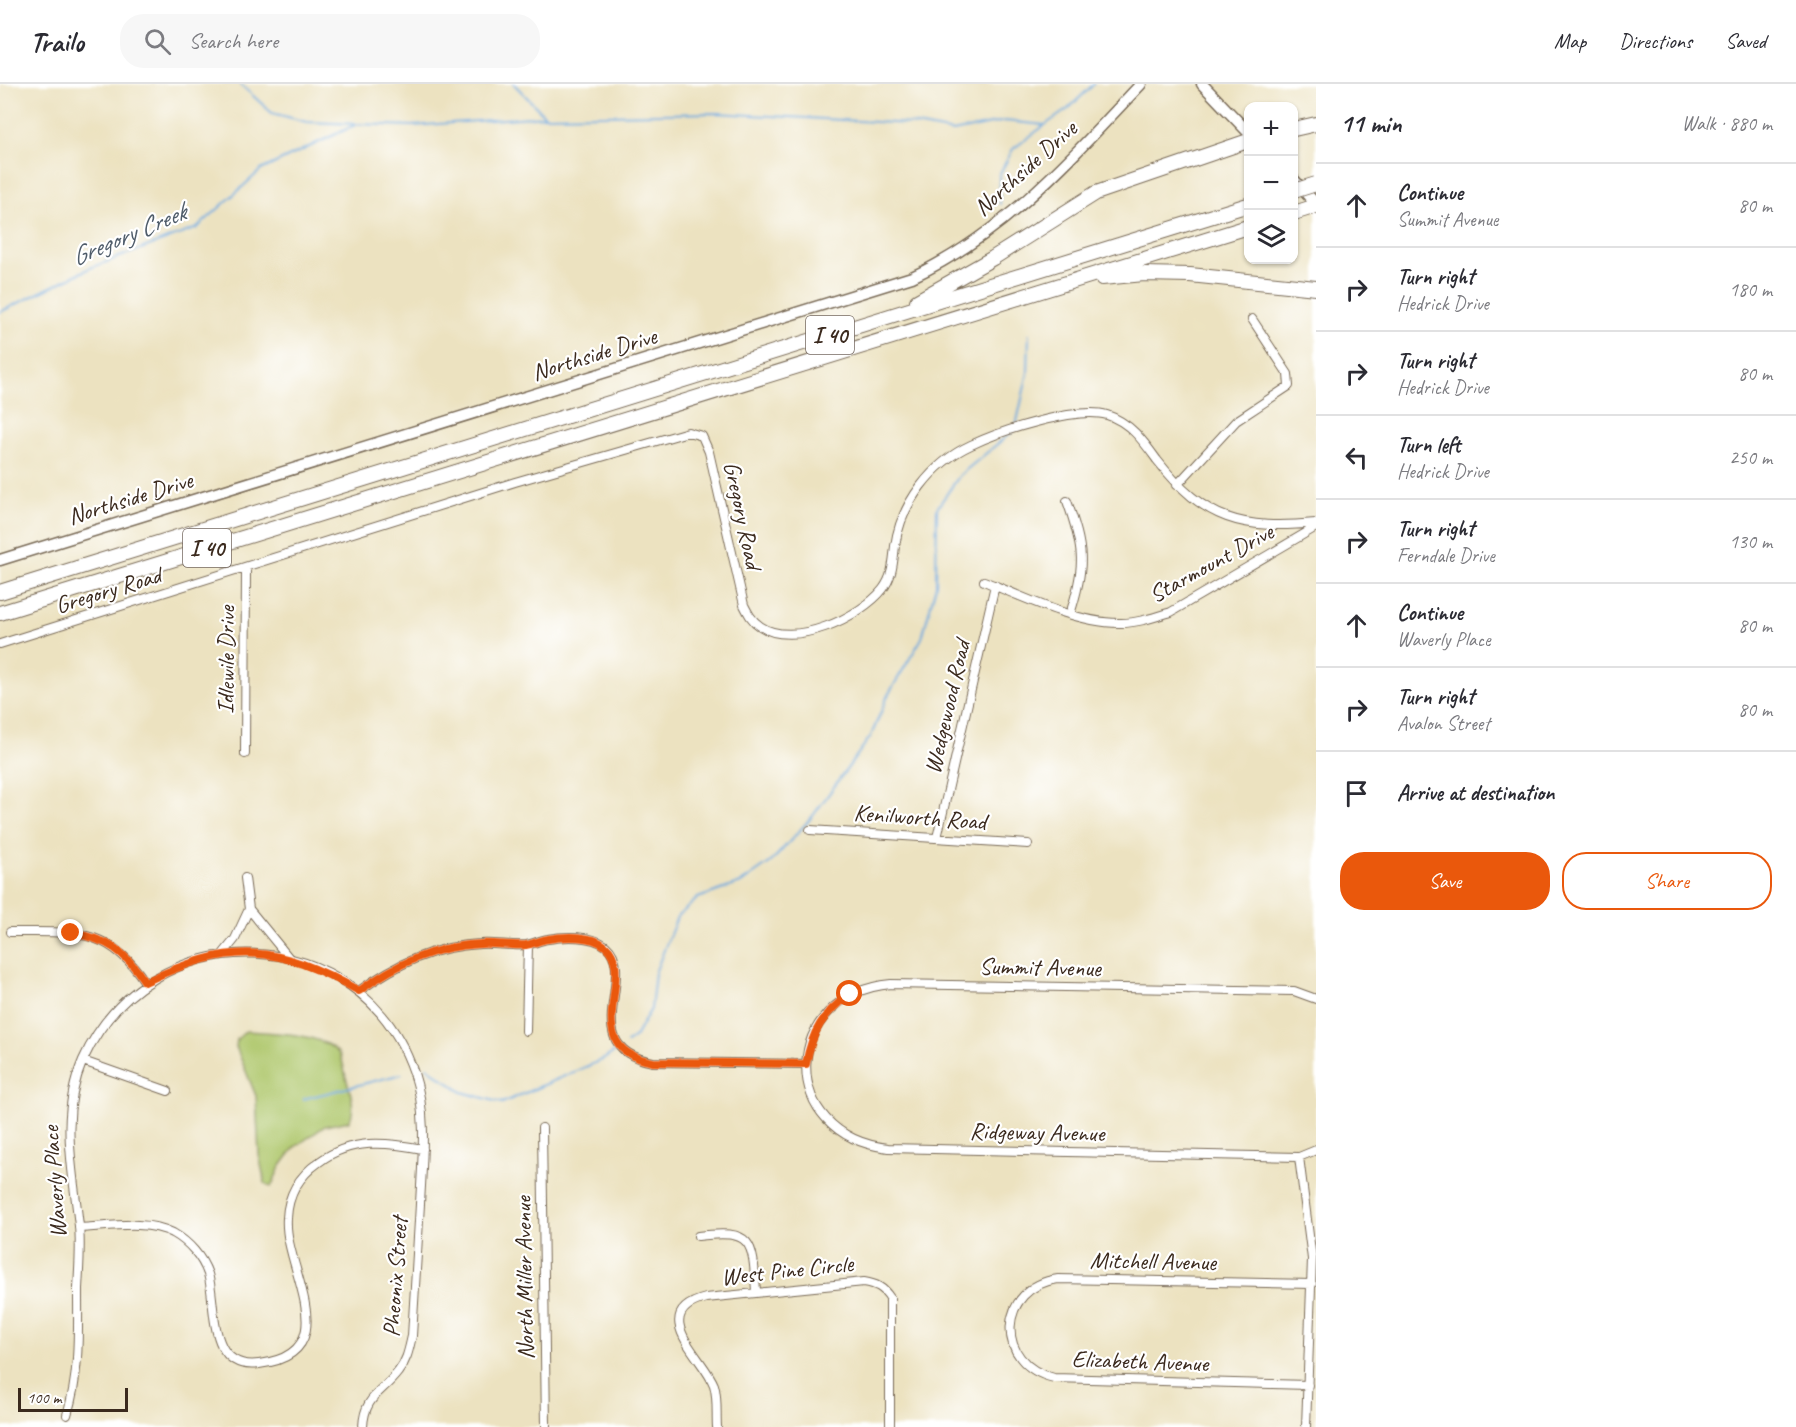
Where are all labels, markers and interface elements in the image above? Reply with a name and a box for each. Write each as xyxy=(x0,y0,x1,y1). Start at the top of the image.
search box xyxy=(120,14,540,68)
text: Trailo xyxy=(30,24,84,59)
icon: search xyxy=(141,25,174,58)
text: Search here xyxy=(189,27,278,55)
text: Map xyxy=(1554,28,1586,54)
text: Directions xyxy=(1619,28,1692,54)
text: Saved xyxy=(1725,28,1766,54)
map controls xyxy=(1244,102,1298,264)
button: + xyxy=(1244,102,1298,156)
text: 11 min xyxy=(1340,107,1402,140)
text: Walk · 880 m xyxy=(1682,111,1772,136)
street label: Northside Drive xyxy=(967,112,1085,222)
button: − xyxy=(1244,156,1298,210)
text: Continue xyxy=(1397,179,1463,207)
icon: ahead xyxy=(1340,189,1373,222)
water label: Gregory Creek xyxy=(66,193,196,273)
text: 80 m xyxy=(1738,193,1772,218)
text: Summit Avenue xyxy=(1397,207,1498,232)
button: layers xyxy=(1244,210,1298,264)
text: Turn right xyxy=(1397,263,1474,291)
icon: right xyxy=(1340,273,1373,306)
text: 180 m xyxy=(1729,277,1772,302)
text: Hedrick Drive xyxy=(1397,291,1489,316)
road number: I 40 xyxy=(806,316,854,354)
street label: Northside Drive xyxy=(528,320,662,387)
text: Turn right xyxy=(1397,347,1474,375)
icon: right xyxy=(1340,357,1373,390)
text: 80 m xyxy=(1738,361,1772,386)
text: Hedrick Drive xyxy=(1397,375,1489,400)
text: Turn left xyxy=(1397,431,1461,459)
icon: left xyxy=(1340,441,1373,474)
text: 250 m xyxy=(1729,445,1772,470)
street label: Gregory Road xyxy=(717,459,770,575)
text: Hedrick Drive xyxy=(1397,459,1489,484)
street label: Northside Drive xyxy=(64,464,198,531)
street label: Starmount Drive xyxy=(1144,515,1280,609)
text: Turn right xyxy=(1397,515,1474,543)
icon: right xyxy=(1340,525,1373,558)
road number: I 40 xyxy=(183,529,231,567)
text: 130 m xyxy=(1729,529,1772,554)
text: Ferndale Drive xyxy=(1397,543,1495,568)
street label: Gregory Road xyxy=(52,559,168,620)
text: Continue xyxy=(1397,599,1463,627)
street label: Idlewile Drive xyxy=(211,604,241,714)
icon: ahead xyxy=(1340,609,1373,642)
text: 80 m xyxy=(1738,613,1772,638)
text: Waverly Place xyxy=(1397,627,1490,652)
street label: Wedgewood Road xyxy=(917,634,978,777)
text: Turn right xyxy=(1397,683,1474,711)
icon: right xyxy=(1340,693,1373,726)
text: 80 m xyxy=(1738,697,1772,722)
text: Avalon Street xyxy=(1397,711,1490,736)
icon: arrive xyxy=(1340,777,1373,810)
text: Arrive at destination xyxy=(1397,779,1554,807)
street label: Kenilworth Road xyxy=(853,797,991,837)
button: Save xyxy=(1340,852,1550,910)
button: Share xyxy=(1562,852,1772,910)
route end xyxy=(57,919,83,945)
street label: Summit Avenue xyxy=(979,951,1103,983)
route start xyxy=(836,980,862,1006)
street label: Ridgeway Avenue xyxy=(969,1116,1107,1148)
street label: Waverly Place xyxy=(35,1123,73,1239)
street label: North Miller Avenue xyxy=(508,1194,540,1360)
street label: Pheonix Street xyxy=(376,1213,414,1338)
street label: Mitchell Avenue xyxy=(1090,1245,1218,1277)
street label: West Pine Circle xyxy=(720,1248,857,1292)
street label: Elizabeth Avenue xyxy=(1071,1344,1211,1378)
scale bar xyxy=(18,1385,128,1412)
text: 100 m xyxy=(27,1388,61,1408)

